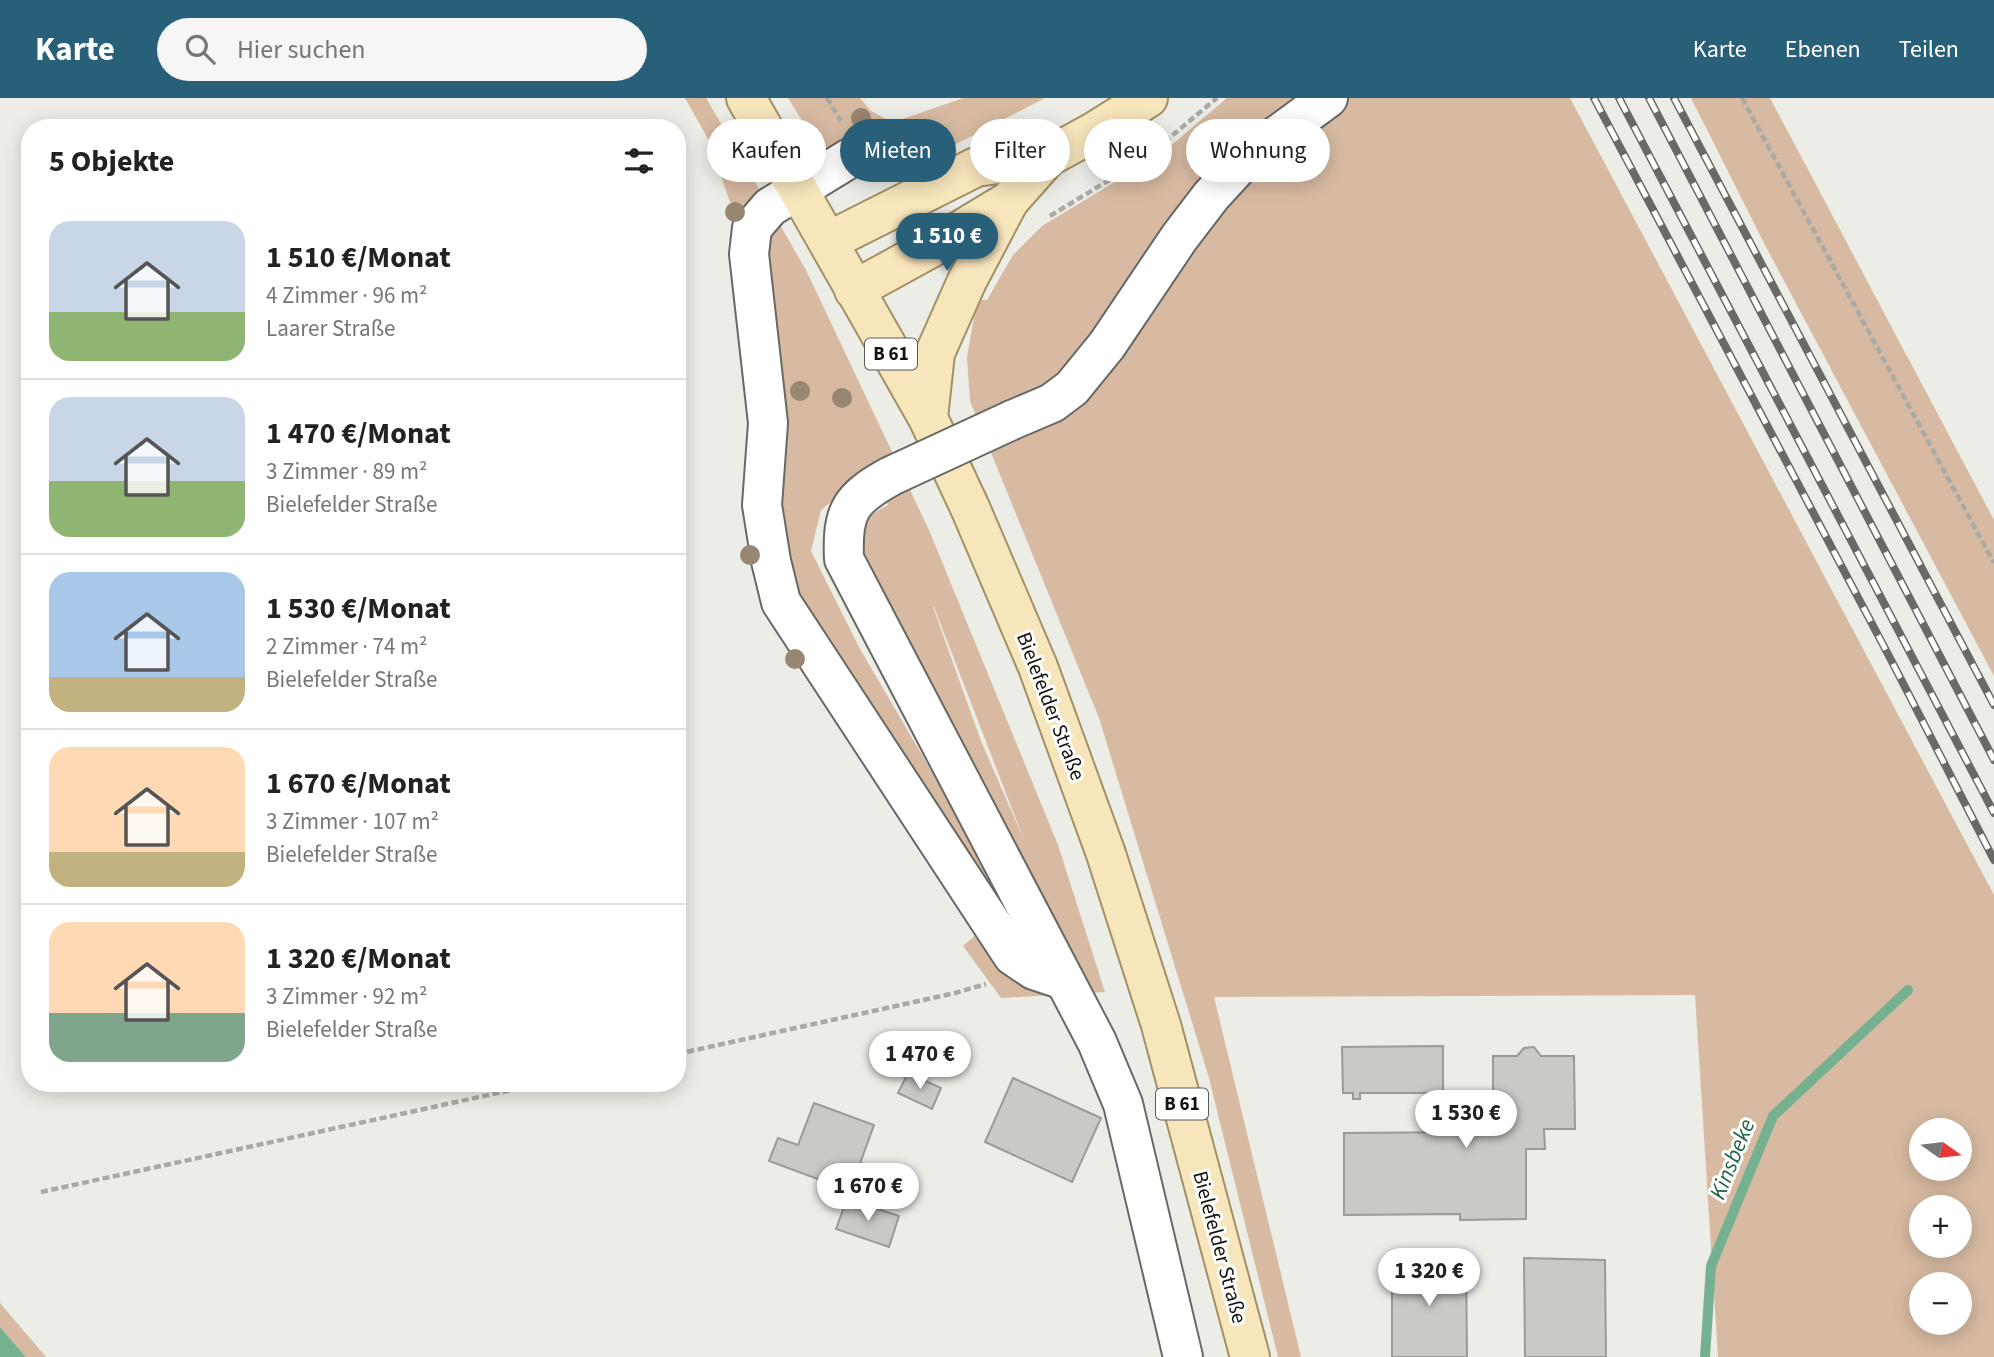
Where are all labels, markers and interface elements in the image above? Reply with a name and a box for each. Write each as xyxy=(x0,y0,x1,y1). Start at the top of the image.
search box xyxy=(157,18,647,81)
text: Karte xyxy=(35,26,115,73)
icon: search xyxy=(181,30,219,68)
text: Hier suchen xyxy=(237,31,366,68)
text: Karte xyxy=(1693,32,1747,67)
text: Ebenen xyxy=(1785,32,1861,67)
text: Teilen xyxy=(1899,32,1959,67)
chip: Kaufen xyxy=(707,119,826,182)
chip: Mieten xyxy=(840,119,956,182)
chip: Filter xyxy=(970,119,1070,182)
chip: Neu xyxy=(1084,119,1172,182)
chip: Wohnung xyxy=(1186,119,1330,182)
text: 5 Objekte xyxy=(49,140,174,183)
icon: filters xyxy=(620,142,658,180)
pin: 1 510 € xyxy=(882,214,1012,273)
text: 1 510 € xyxy=(912,219,982,252)
text: 1 510 €/Monat xyxy=(266,236,451,279)
icon: home xyxy=(105,249,189,333)
text: 4 Zimmer · 96 m² xyxy=(266,279,428,312)
text: Laarer Straße xyxy=(266,312,395,345)
road number: B 61 xyxy=(865,338,917,370)
text: 1 470 €/Monat xyxy=(266,412,451,455)
icon: home xyxy=(105,425,189,509)
text: 3 Zimmer · 89 m² xyxy=(266,455,428,488)
text: Bielefelder Straße xyxy=(266,488,438,521)
text: 1 530 €/Monat xyxy=(266,587,451,630)
icon: home xyxy=(105,600,189,684)
street label: Bielefelder Straße xyxy=(1009,628,1093,784)
text: 2 Zimmer · 74 m² xyxy=(266,630,428,663)
text: Bielefelder Straße xyxy=(266,663,438,696)
text: 1 670 €/Monat xyxy=(266,762,451,805)
icon: home xyxy=(105,775,189,859)
text: 3 Zimmer · 107 m² xyxy=(266,805,439,838)
text: Bielefelder Straße xyxy=(266,838,438,871)
text: 1 320 €/Monat xyxy=(266,937,451,980)
icon: home xyxy=(105,950,189,1034)
text: 3 Zimmer · 92 m² xyxy=(266,980,428,1013)
text: Bielefelder Straße xyxy=(266,1013,438,1046)
pin: 1 470 € xyxy=(855,1032,985,1091)
text: 1 470 € xyxy=(885,1037,955,1070)
road number: B 61 xyxy=(1156,1088,1208,1120)
pin: 1 530 € xyxy=(1401,1090,1531,1150)
text: 1 530 € xyxy=(1431,1096,1501,1129)
water label: Kinsbeke xyxy=(1701,1114,1763,1204)
north arrow xyxy=(1909,1118,1972,1181)
map controls xyxy=(1909,1118,1972,1335)
pin: 1 670 € xyxy=(803,1164,933,1223)
street label: Bielefelder Straße xyxy=(1185,1167,1255,1327)
text: 1 670 € xyxy=(833,1169,903,1202)
button: + xyxy=(1909,1195,1972,1258)
pin: 1 320 € xyxy=(1364,1248,1494,1308)
text: 1 320 € xyxy=(1394,1254,1464,1287)
button: − xyxy=(1909,1272,1972,1335)

